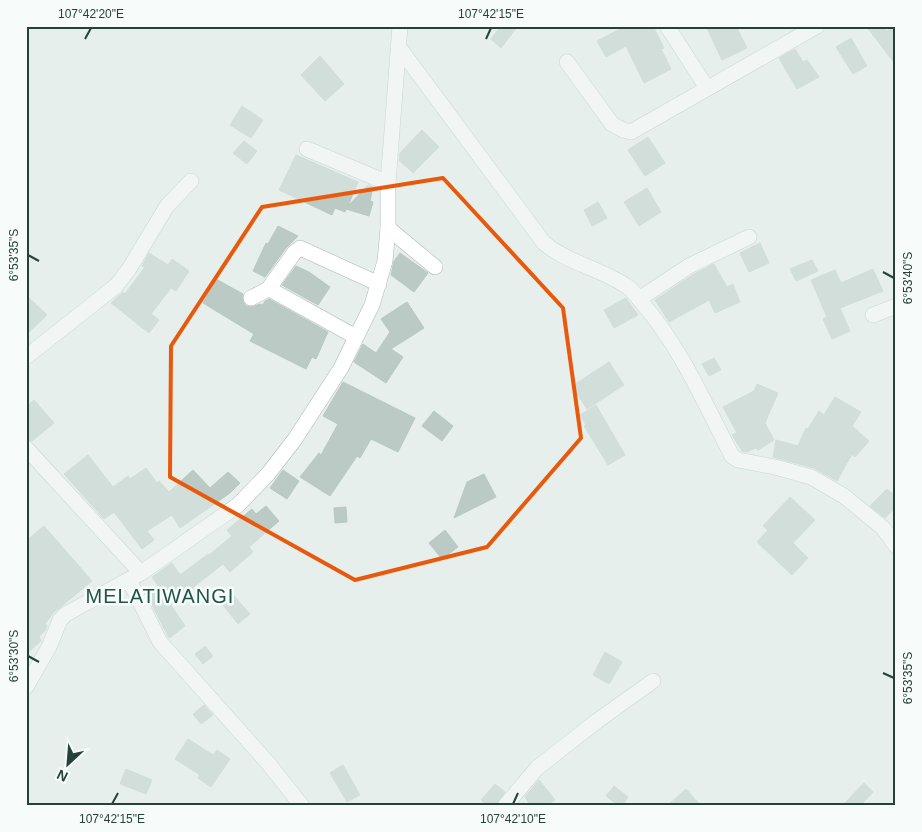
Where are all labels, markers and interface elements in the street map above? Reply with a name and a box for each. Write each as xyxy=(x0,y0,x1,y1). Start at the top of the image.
text: 107°42'20"E xyxy=(58,7,124,21)
text: 107°42'15"E xyxy=(458,7,524,21)
text: 6°53'35"S xyxy=(7,229,21,281)
text: 6°53'40"S xyxy=(901,252,915,304)
district label: MELATIWANGI xyxy=(86,585,234,607)
text: 6°53'30"S xyxy=(7,630,21,682)
text: 6°53'35"S xyxy=(901,652,915,704)
north arrow xyxy=(42,740,92,790)
text: N xyxy=(54,766,70,785)
text: 107°42'15"E xyxy=(79,812,145,826)
text: 107°42'10"E xyxy=(480,812,546,826)

